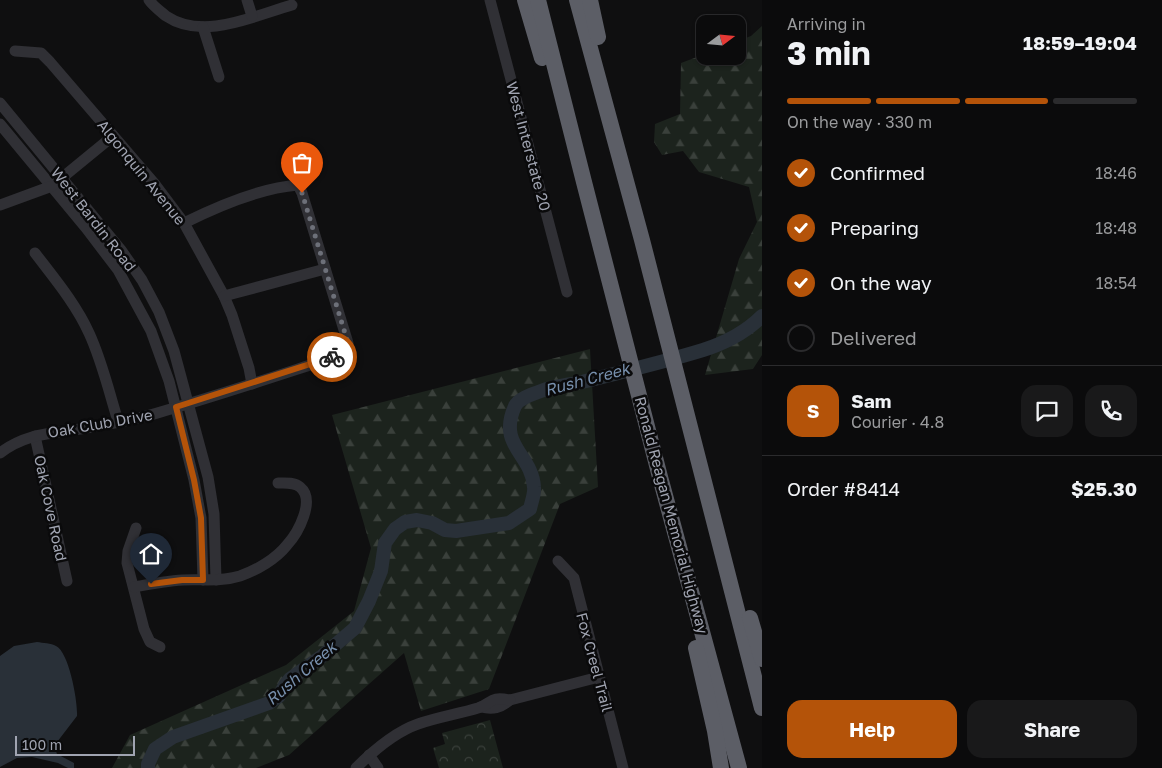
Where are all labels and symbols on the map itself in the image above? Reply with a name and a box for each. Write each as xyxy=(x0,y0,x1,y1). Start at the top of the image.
north arrow xyxy=(696,15,746,65)
street label: West Interstate 20 xyxy=(503,79,555,213)
street label: Algonquin Avenue xyxy=(94,116,190,228)
pin xyxy=(281,142,323,193)
street label: West Bardin Road xyxy=(48,163,140,275)
courier xyxy=(307,332,357,382)
water label: Rush Creek xyxy=(542,358,634,400)
street label: Ronald Reagan Memorial Highway xyxy=(632,394,713,636)
street label: Oak Club Drive xyxy=(46,405,154,441)
street label: Oak Cove Road xyxy=(31,453,71,563)
pin xyxy=(130,533,172,584)
street label: Fox Creel Trail xyxy=(573,610,617,714)
water label: Rush Creek xyxy=(262,636,342,709)
scale bar xyxy=(15,733,135,756)

